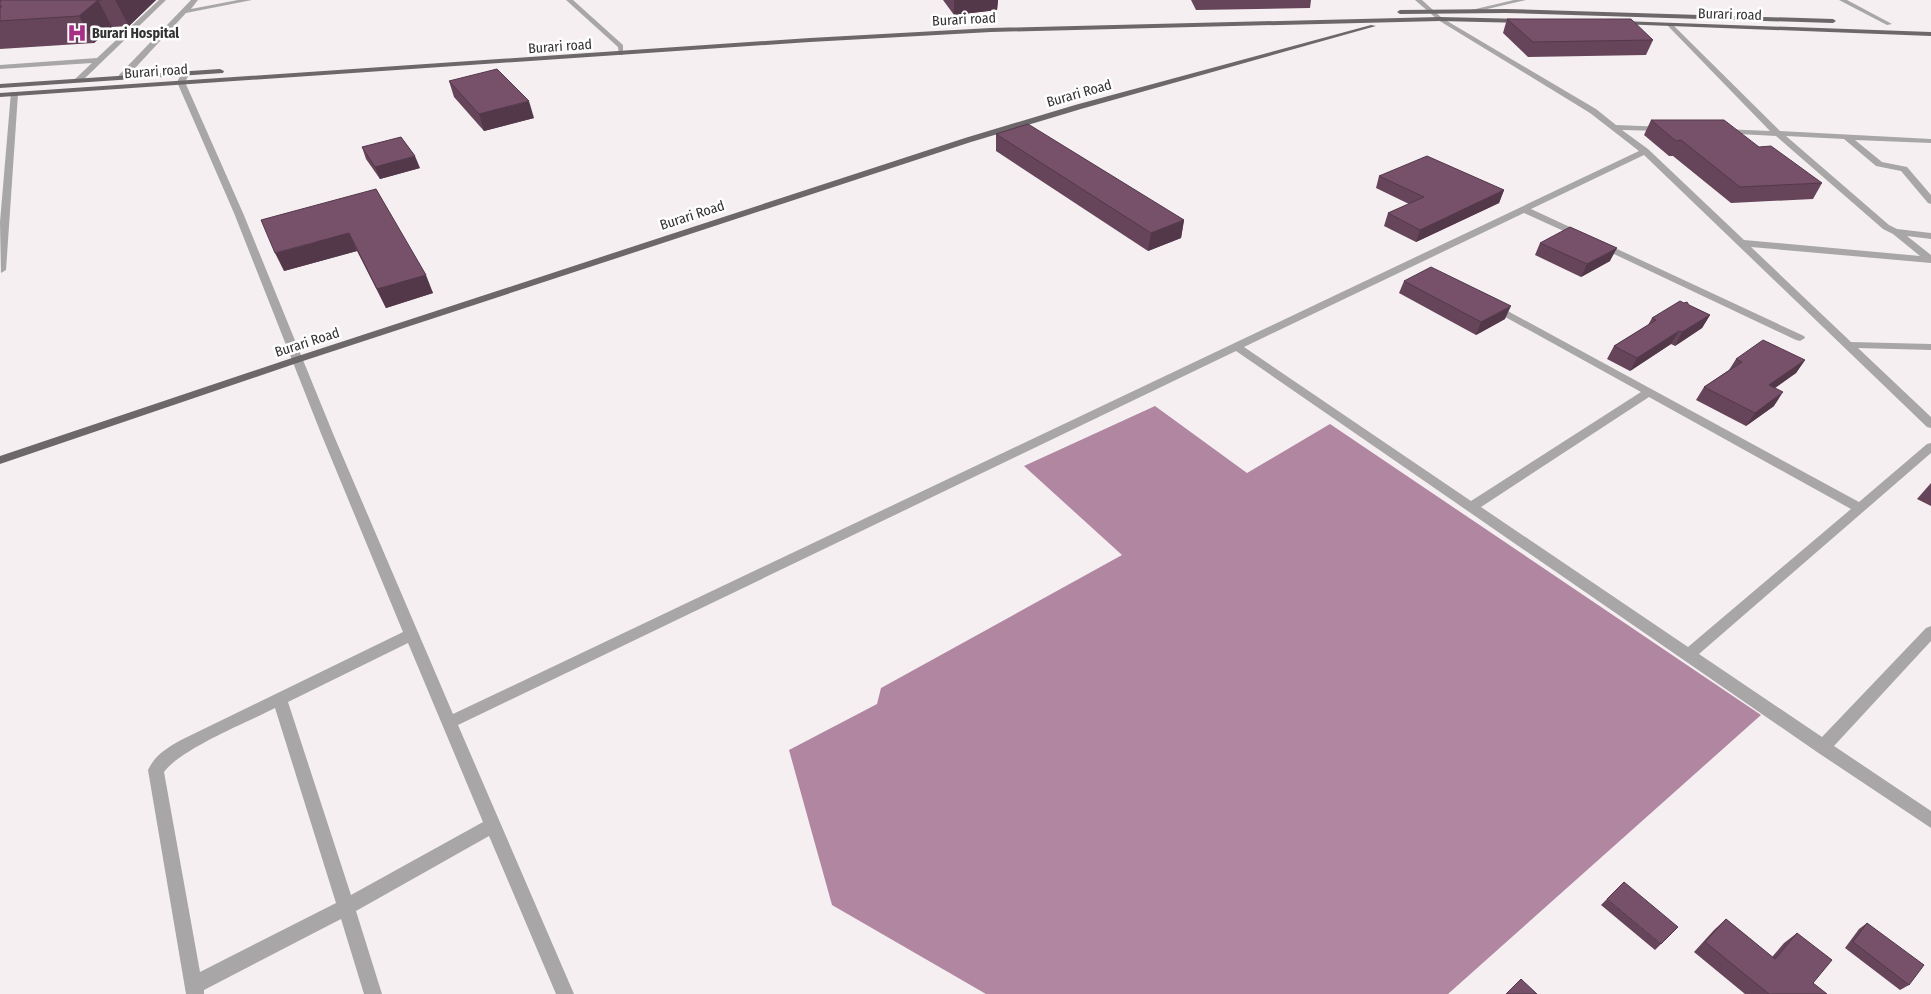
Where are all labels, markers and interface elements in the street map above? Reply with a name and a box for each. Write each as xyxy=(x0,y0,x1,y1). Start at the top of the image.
street label: Burari road xyxy=(1698,5,1762,24)
street label: Burari road xyxy=(932,9,996,30)
hospital icon: Burari Hospital xyxy=(66,22,88,44)
place label: Burari Hospital xyxy=(92,25,179,42)
street label: Burari road xyxy=(527,36,593,57)
street label: Burari road xyxy=(123,61,189,82)
street label: Burari Road xyxy=(1045,76,1114,111)
street label: Burari Road xyxy=(658,197,727,234)
street label: Burari Road xyxy=(273,324,342,361)

